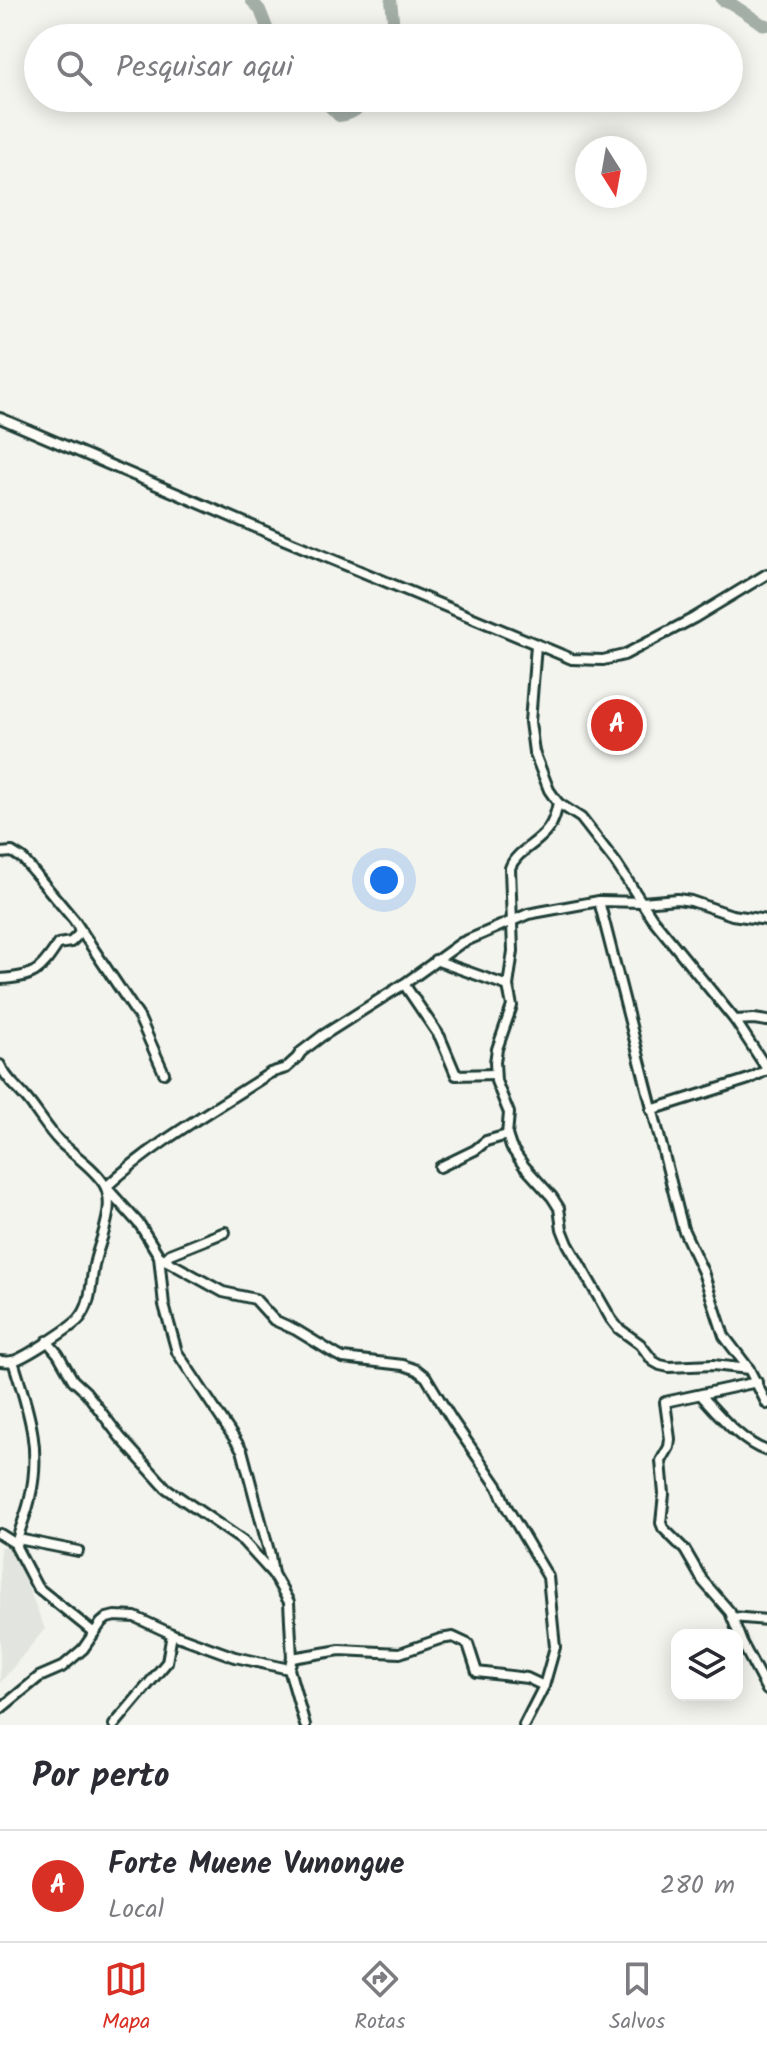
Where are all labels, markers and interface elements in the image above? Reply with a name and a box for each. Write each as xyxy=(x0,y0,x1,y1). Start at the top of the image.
search box xyxy=(24,24,743,112)
text: Pesquisar aqui xyxy=(116,44,293,92)
icon: search xyxy=(52,46,96,90)
north arrow xyxy=(575,136,647,208)
pin: A xyxy=(591,695,643,755)
your location xyxy=(364,860,404,900)
map controls xyxy=(671,1629,743,1701)
button: layers xyxy=(671,1629,743,1701)
text: Por perto xyxy=(32,1750,170,1804)
text: Forte Muene Vunongue xyxy=(108,1841,404,1889)
text: A xyxy=(50,1865,66,1907)
text: 280 m xyxy=(660,1865,735,1907)
text: Local xyxy=(108,1889,164,1931)
tab: Mapa xyxy=(102,1957,150,2040)
tab: Rotas xyxy=(354,1957,405,2040)
tab: Salvos xyxy=(609,1957,665,2040)

